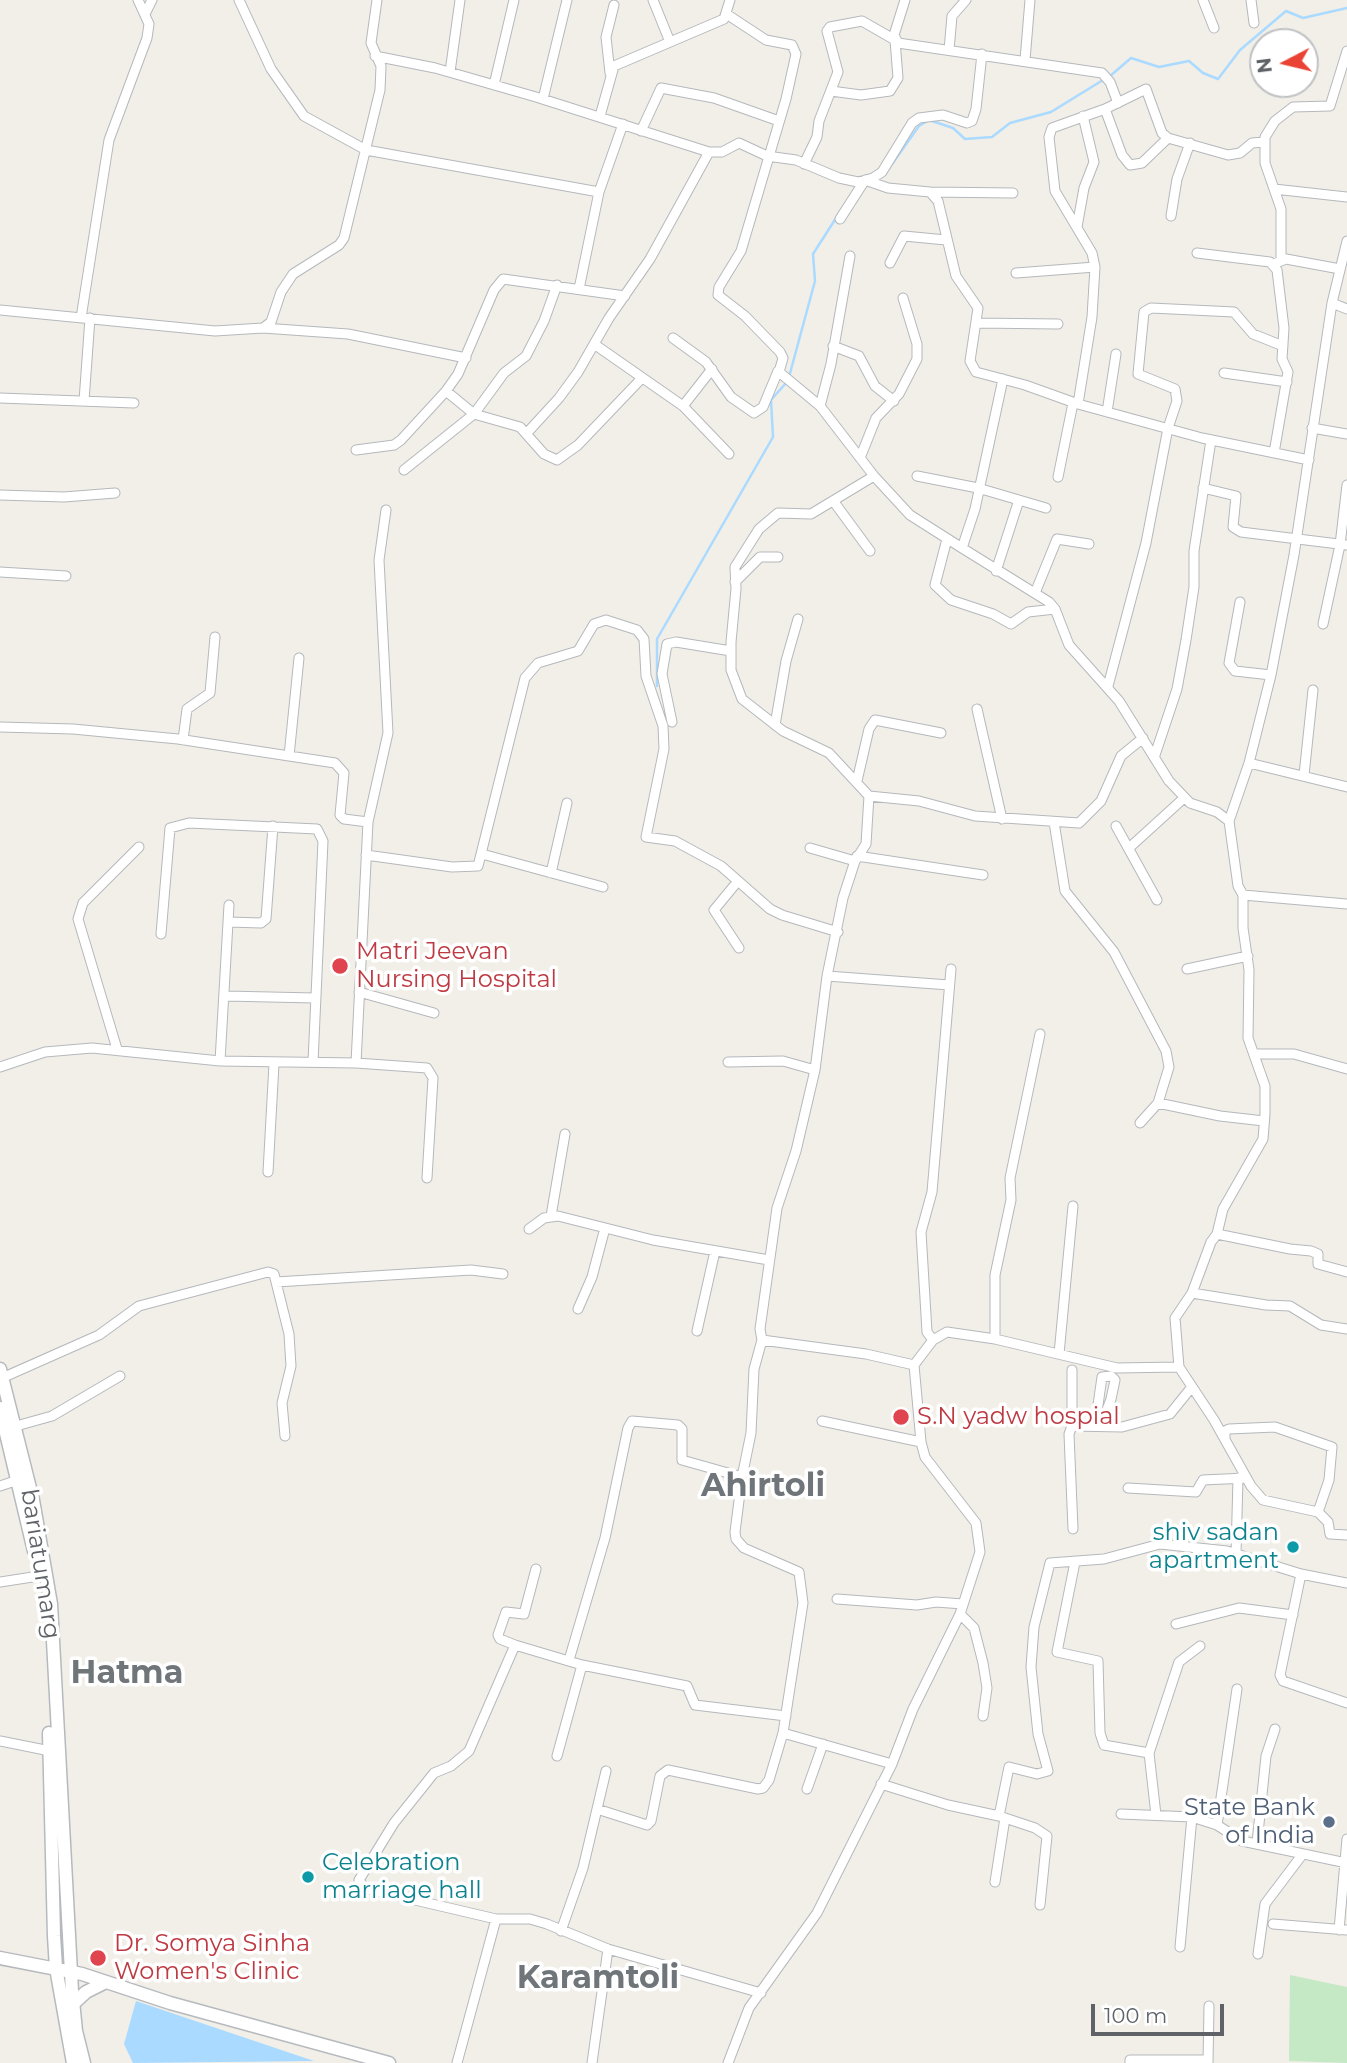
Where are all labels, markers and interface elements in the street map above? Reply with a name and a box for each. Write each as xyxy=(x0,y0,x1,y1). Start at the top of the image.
north arrow xyxy=(1249,28,1319,98)
text: N xyxy=(1252,56,1277,74)
place label: Matri Jeevan Nursing Hospital xyxy=(356,938,557,994)
marker: Matri Jeevan Nursing Hospital xyxy=(330,956,350,976)
place label: S.N yadw hospial xyxy=(917,1403,1120,1431)
marker: S.N yadw hospial xyxy=(891,1407,911,1427)
district label: Ahirtoli xyxy=(701,1468,825,1506)
street label: bariatumarg xyxy=(14,1487,66,1641)
place label: shiv sadan apartment xyxy=(1149,1519,1279,1575)
marker: shiv sadan apartment xyxy=(1285,1539,1301,1555)
district label: Hatma xyxy=(71,1655,183,1693)
place label: State Bank of India xyxy=(1184,1794,1315,1850)
marker: State Bank of India xyxy=(1321,1814,1337,1830)
place label: Celebration marriage hall xyxy=(322,1849,482,1905)
marker: Celebration marriage hall xyxy=(300,1869,316,1885)
place label: Dr. Somya Sinha Women's Clinic xyxy=(114,1930,310,1986)
marker: Dr. Somya Sinha Women's Clinic xyxy=(88,1948,108,1968)
district label: Karamtoli xyxy=(517,1960,679,1998)
scale bar xyxy=(1095,1990,1228,2034)
text: 100 m xyxy=(1104,2003,1167,2028)

